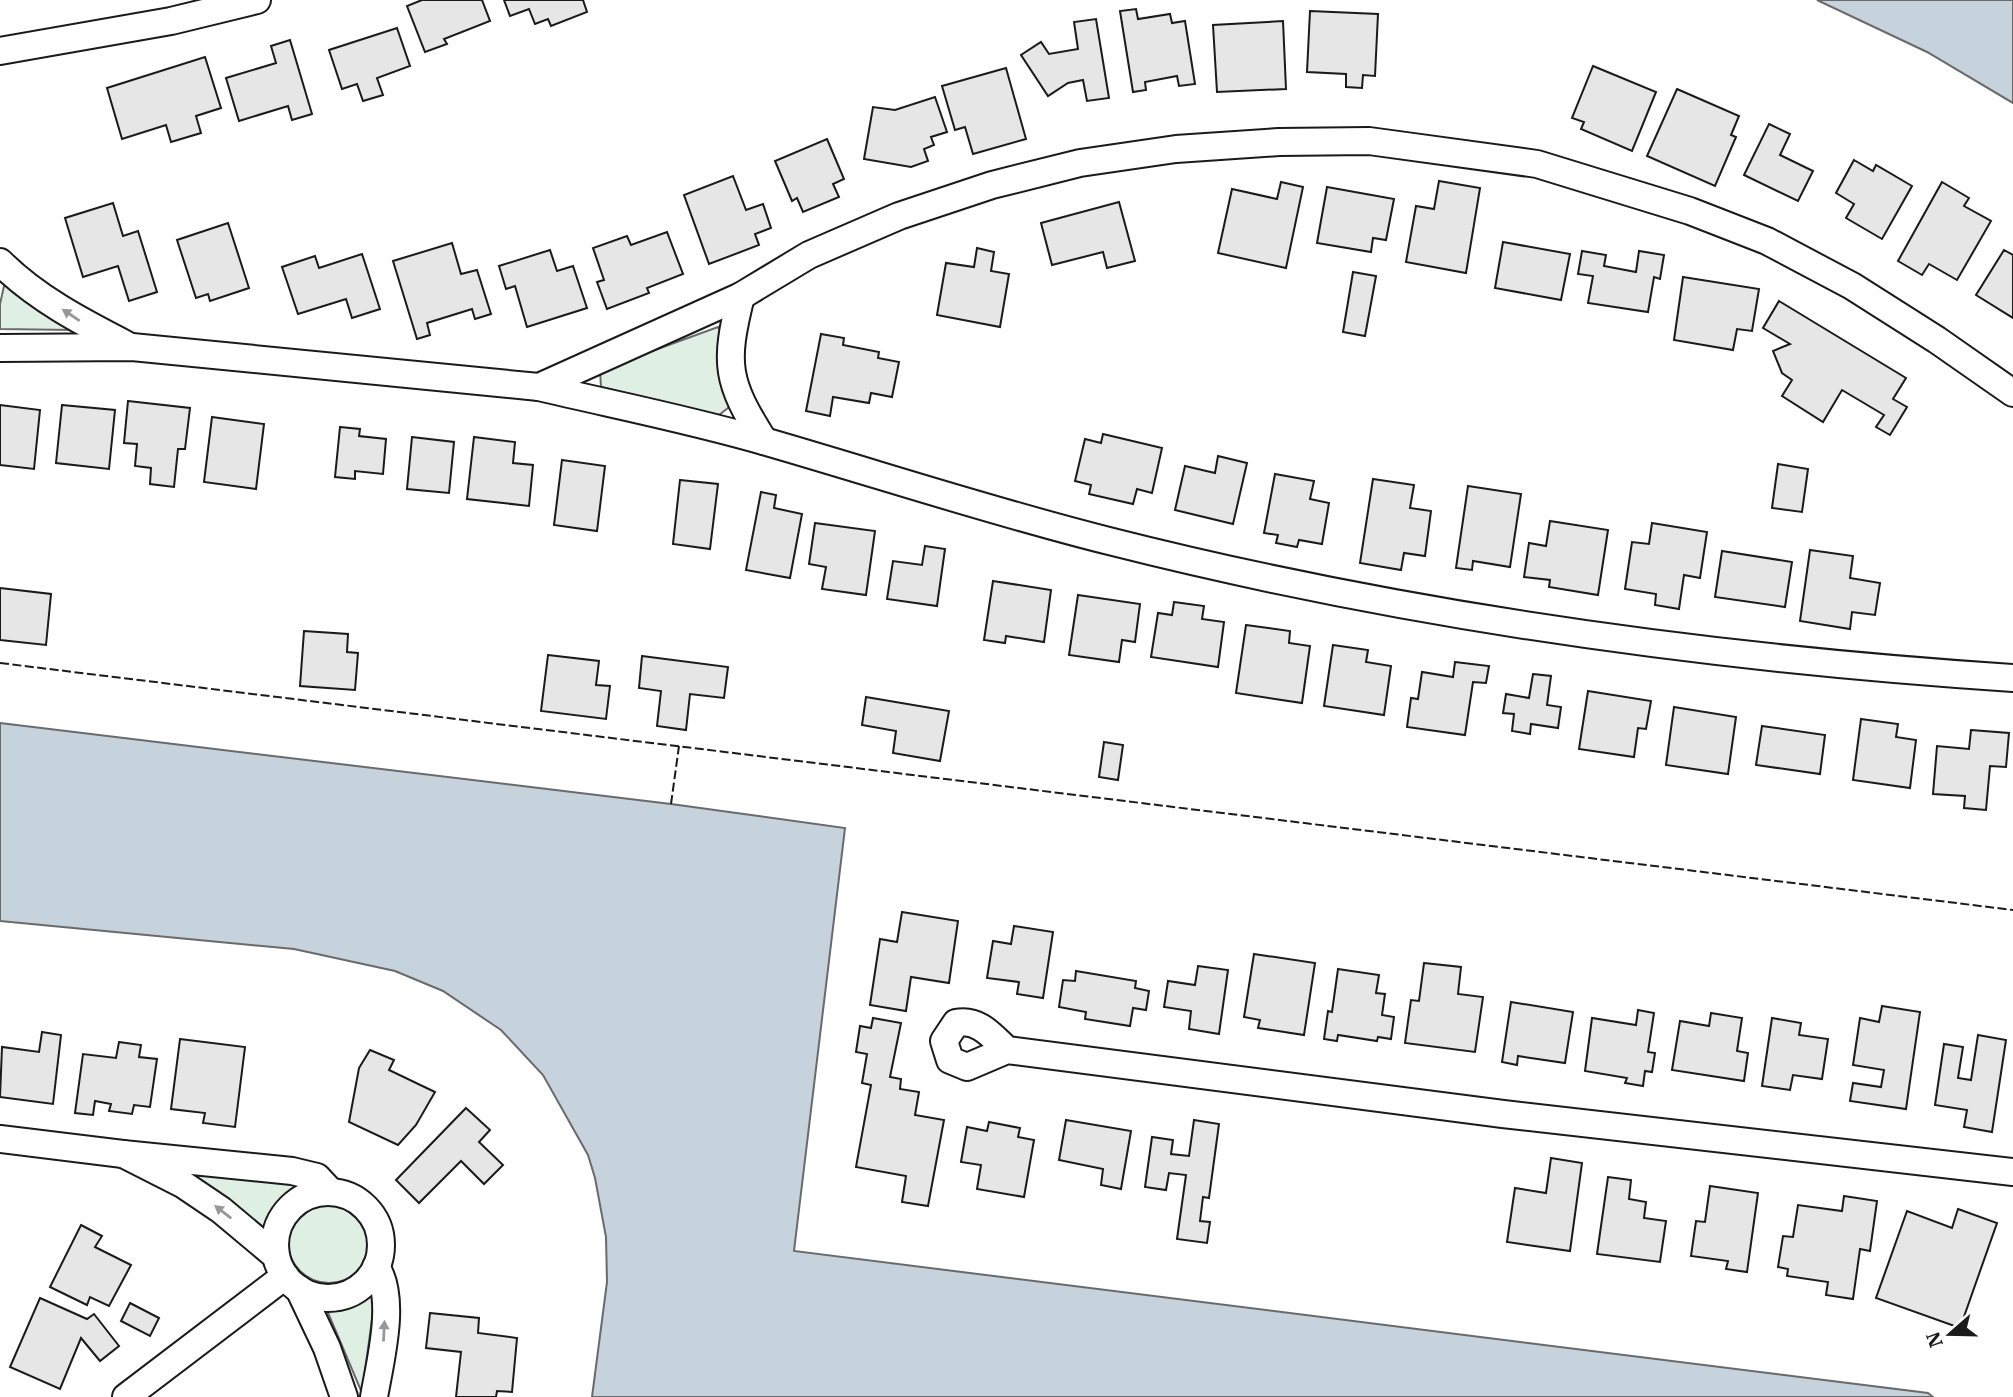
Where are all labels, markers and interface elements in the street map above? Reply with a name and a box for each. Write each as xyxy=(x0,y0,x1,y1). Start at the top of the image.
one-way arrow xyxy=(62,309,81,322)
one-way arrow xyxy=(214,1206,232,1220)
north arrow xyxy=(1915,1299,1985,1369)
one-way arrow xyxy=(379,1320,390,1342)
text: N xyxy=(1920,1329,1948,1351)

